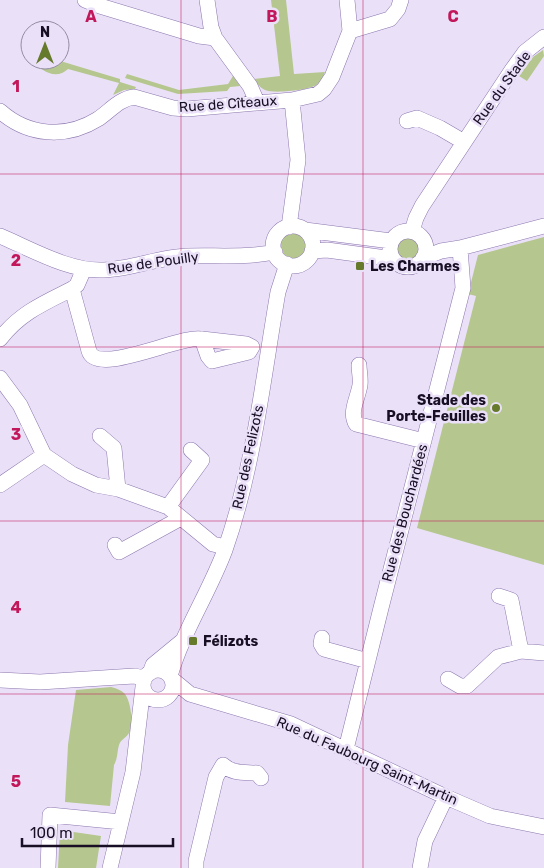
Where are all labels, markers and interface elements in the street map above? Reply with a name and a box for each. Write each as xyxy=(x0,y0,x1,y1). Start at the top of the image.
text: A xyxy=(85,7,97,26)
text: B xyxy=(266,7,278,26)
text: C xyxy=(447,7,459,26)
north arrow xyxy=(20,20,70,70)
text: N xyxy=(40,24,50,41)
street label: Rue du Stade xyxy=(470,48,535,128)
text: 1 xyxy=(12,77,20,96)
street label: Rue de Cîteaux xyxy=(178,92,278,116)
street label: Rue de Pouilly xyxy=(106,248,200,278)
text: 2 xyxy=(11,251,21,270)
place label: Les Charmes xyxy=(370,258,460,275)
marker: Les Charmes xyxy=(354,260,366,272)
place label: Stade des Porte-Feuilles xyxy=(386,392,486,425)
marker: Stade des Porte-Feuilles xyxy=(490,402,502,414)
street label: Rue des Felizots xyxy=(229,403,267,511)
text: 3 xyxy=(11,425,21,444)
street label: Rue des Bouchardées xyxy=(378,442,432,584)
text: 4 xyxy=(11,598,22,617)
place label: Félizots xyxy=(203,633,259,650)
marker: Félizots xyxy=(187,635,199,647)
street label: Rue du Faubourg Saint-Martin xyxy=(274,713,460,809)
text: 5 xyxy=(11,772,21,791)
scale bar xyxy=(22,816,174,848)
text: 100 m xyxy=(30,824,72,842)

